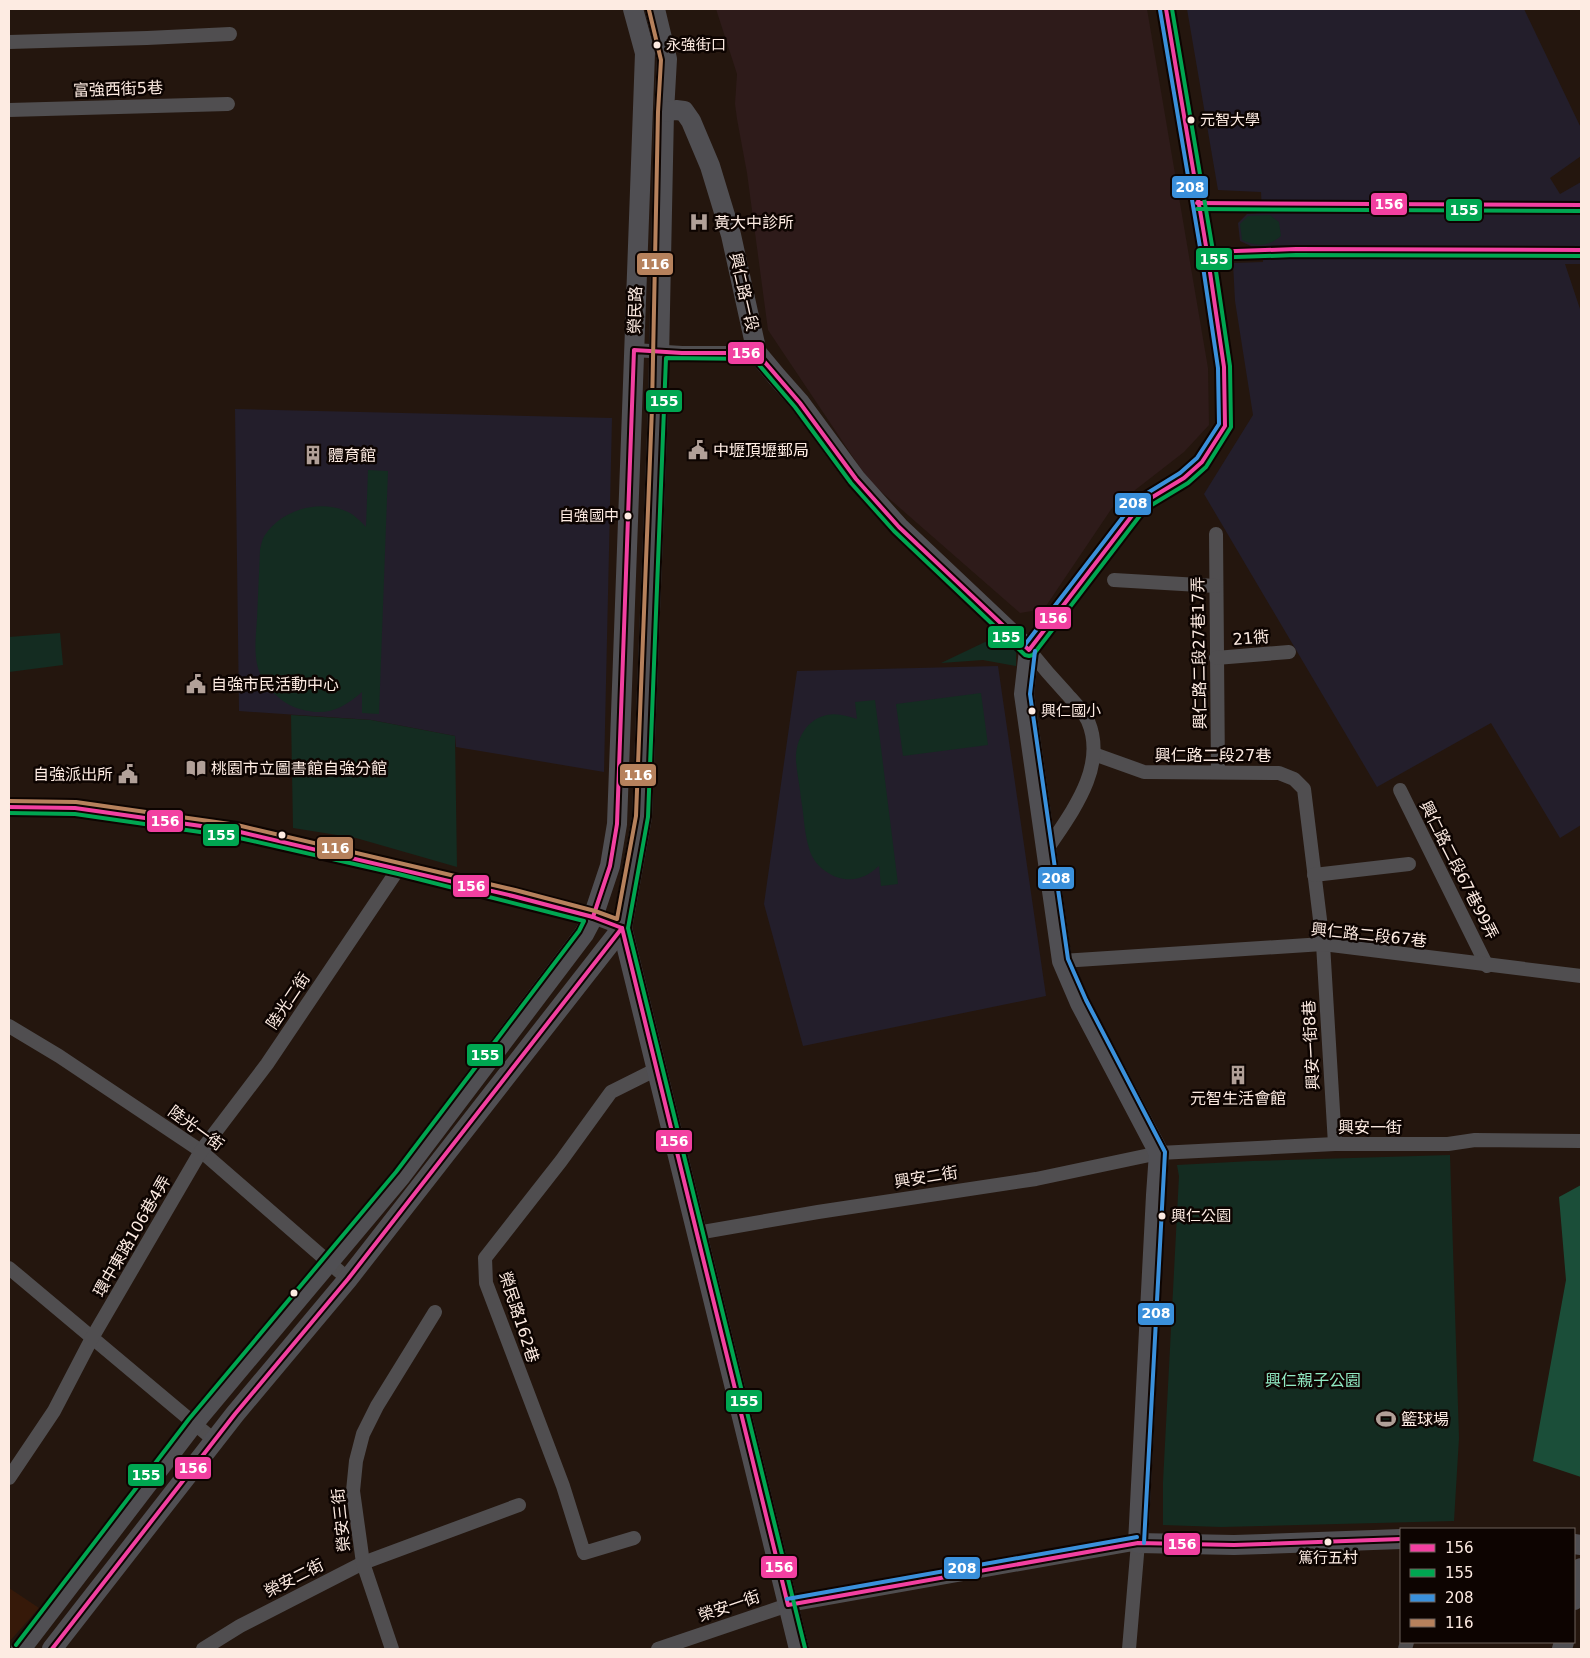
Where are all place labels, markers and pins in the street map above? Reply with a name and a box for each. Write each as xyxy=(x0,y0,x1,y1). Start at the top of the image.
place label: 永強街口 xyxy=(666,36,726,54)
marker: 永強街口 xyxy=(652,40,662,50)
place label: 元智大學 xyxy=(1200,111,1260,129)
marker: 元智大學 xyxy=(1186,115,1196,125)
hospital icon: 黃大中診所 xyxy=(688,211,710,233)
place label: 黃大中診所 xyxy=(714,213,794,232)
public building icon: 中壢頂壢郵局 xyxy=(687,439,709,461)
place label: 中壢頂壢郵局 xyxy=(713,441,809,460)
building icon: 體育館 xyxy=(302,444,324,466)
place label: 體育館 xyxy=(328,446,376,465)
place label: 自強國中 xyxy=(559,507,619,525)
marker: 自強國中 xyxy=(623,511,633,521)
public building icon: 自強市民活動中心 xyxy=(185,673,207,695)
place label: 自強市民活動中心 xyxy=(211,675,339,694)
place label: 興仁國小 xyxy=(1041,702,1101,720)
marker: 興仁國小 xyxy=(1027,706,1037,716)
library icon: 桃園市立圖書館自強分館 xyxy=(185,757,207,779)
place label: 桃園市立圖書館自強分館 xyxy=(211,759,387,778)
public building icon: 自強派出所 xyxy=(117,763,139,785)
place label: 自強派出所 xyxy=(33,765,113,784)
unlabelled marker xyxy=(277,830,287,840)
building icon: 元智生活會館 xyxy=(1227,1064,1249,1086)
place label: 元智生活會館 xyxy=(1190,1089,1286,1108)
place label: 興仁公園 xyxy=(1171,1207,1231,1225)
marker: 興仁公園 xyxy=(1157,1211,1167,1221)
unlabelled marker xyxy=(289,1288,299,1298)
sports icon: 籃球場 xyxy=(1375,1408,1397,1430)
place label: 籃球場 xyxy=(1401,1410,1449,1429)
marker: 篤行五村 xyxy=(1323,1537,1333,1547)
place label: 篤行五村 xyxy=(1298,1549,1358,1567)

